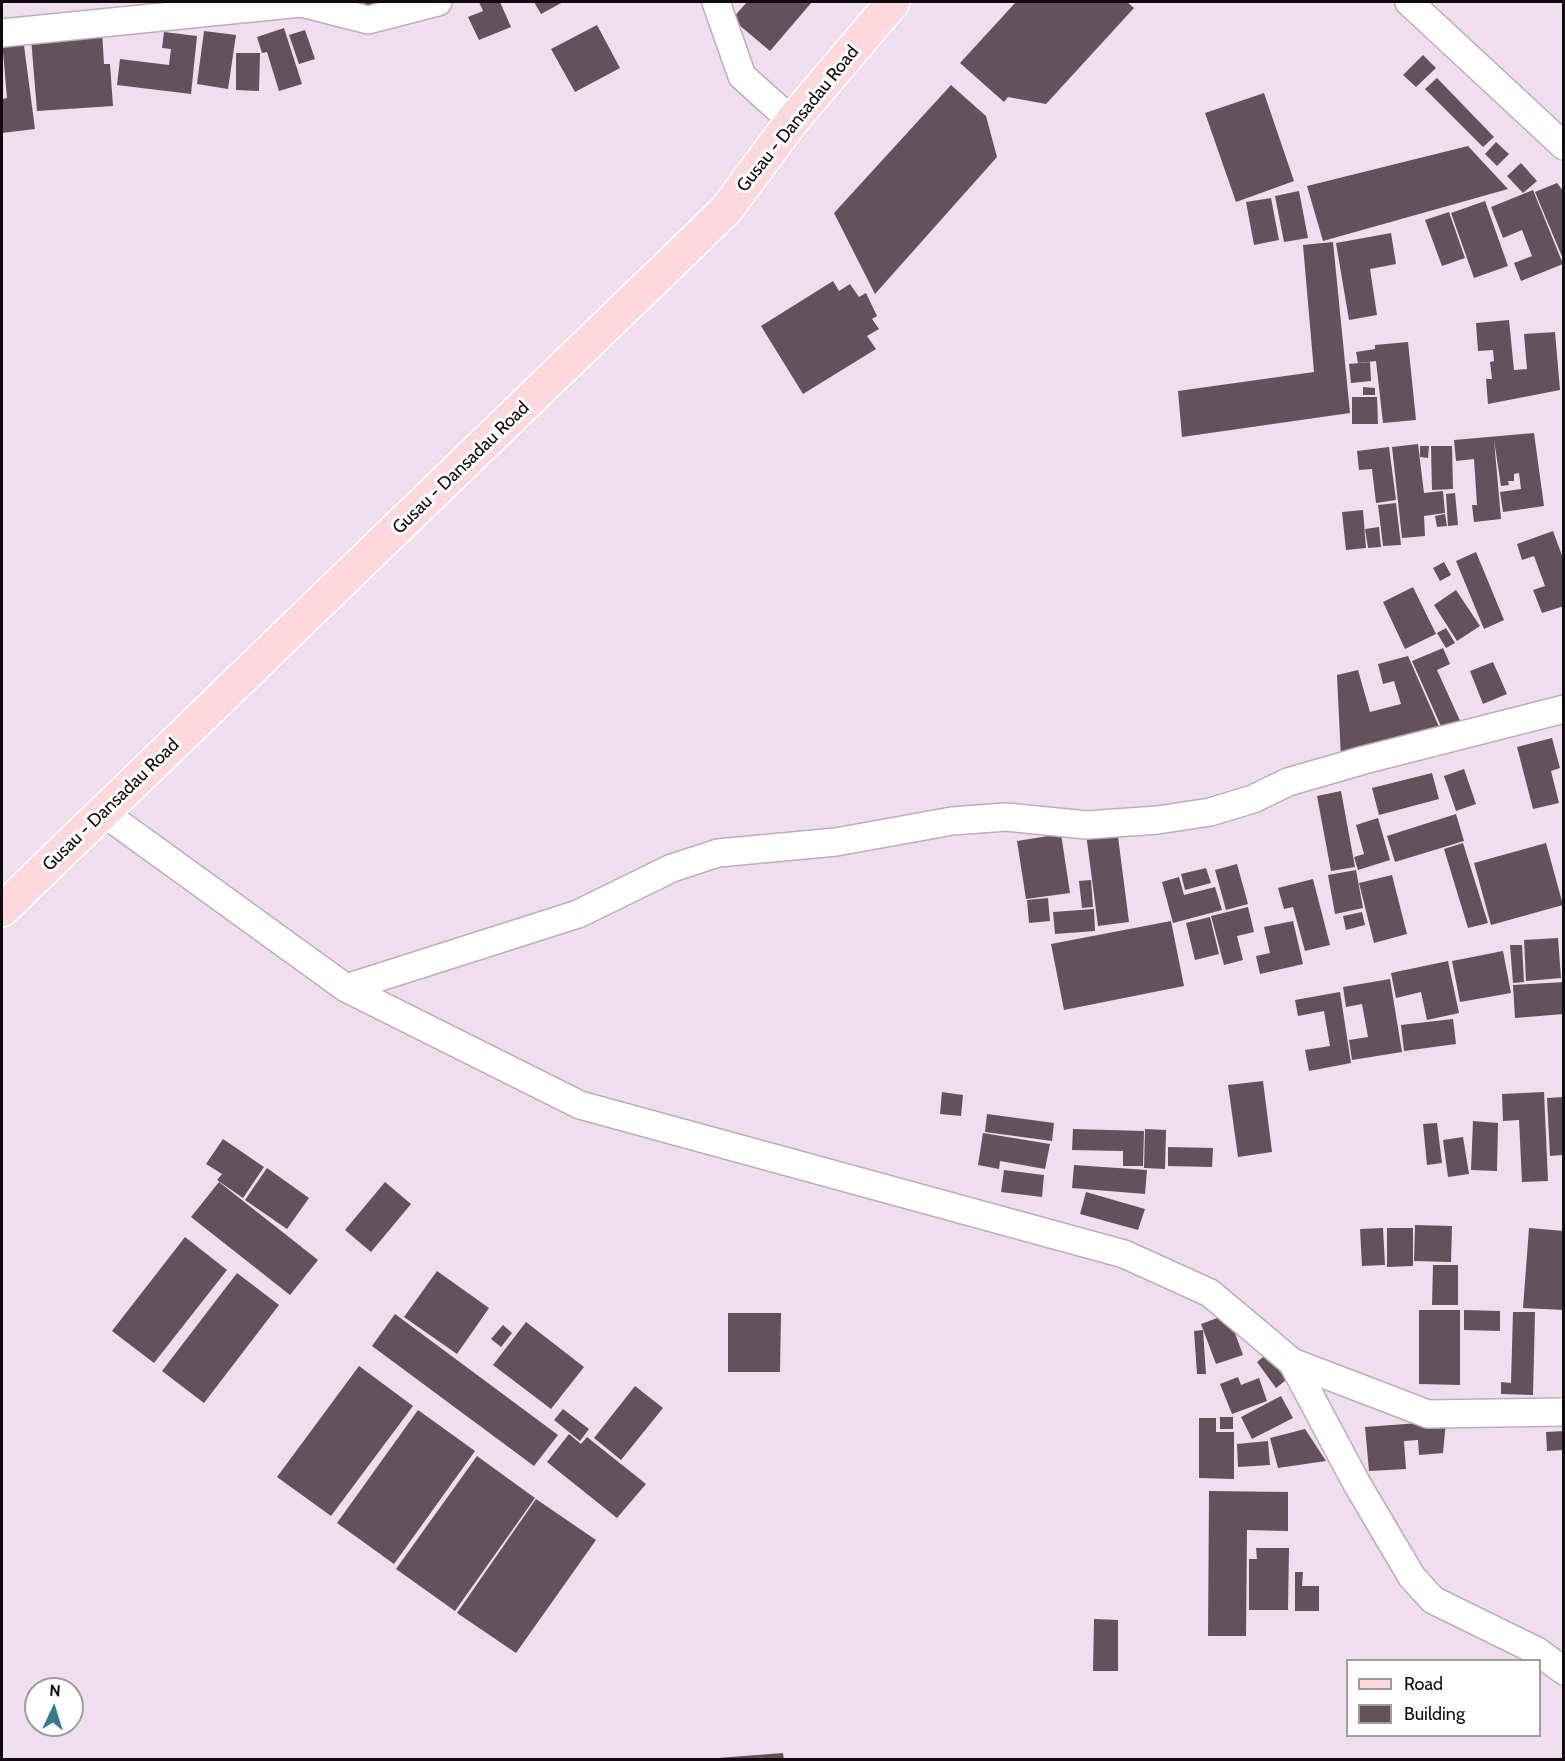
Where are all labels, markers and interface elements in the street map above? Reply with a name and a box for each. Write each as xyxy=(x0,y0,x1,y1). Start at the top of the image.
street label: Gusau - Dansadau Road xyxy=(732,42,864,196)
street label: Gusau - Dansadau Road xyxy=(388,397,534,539)
street label: Gusau - Dansadau Road xyxy=(38,734,184,876)
legend xyxy=(1346,1659,1541,1737)
text: Road xyxy=(1404,1673,1443,1695)
north arrow xyxy=(24,1677,84,1737)
text: N xyxy=(49,1681,61,1700)
text: Building xyxy=(1404,1703,1465,1725)

